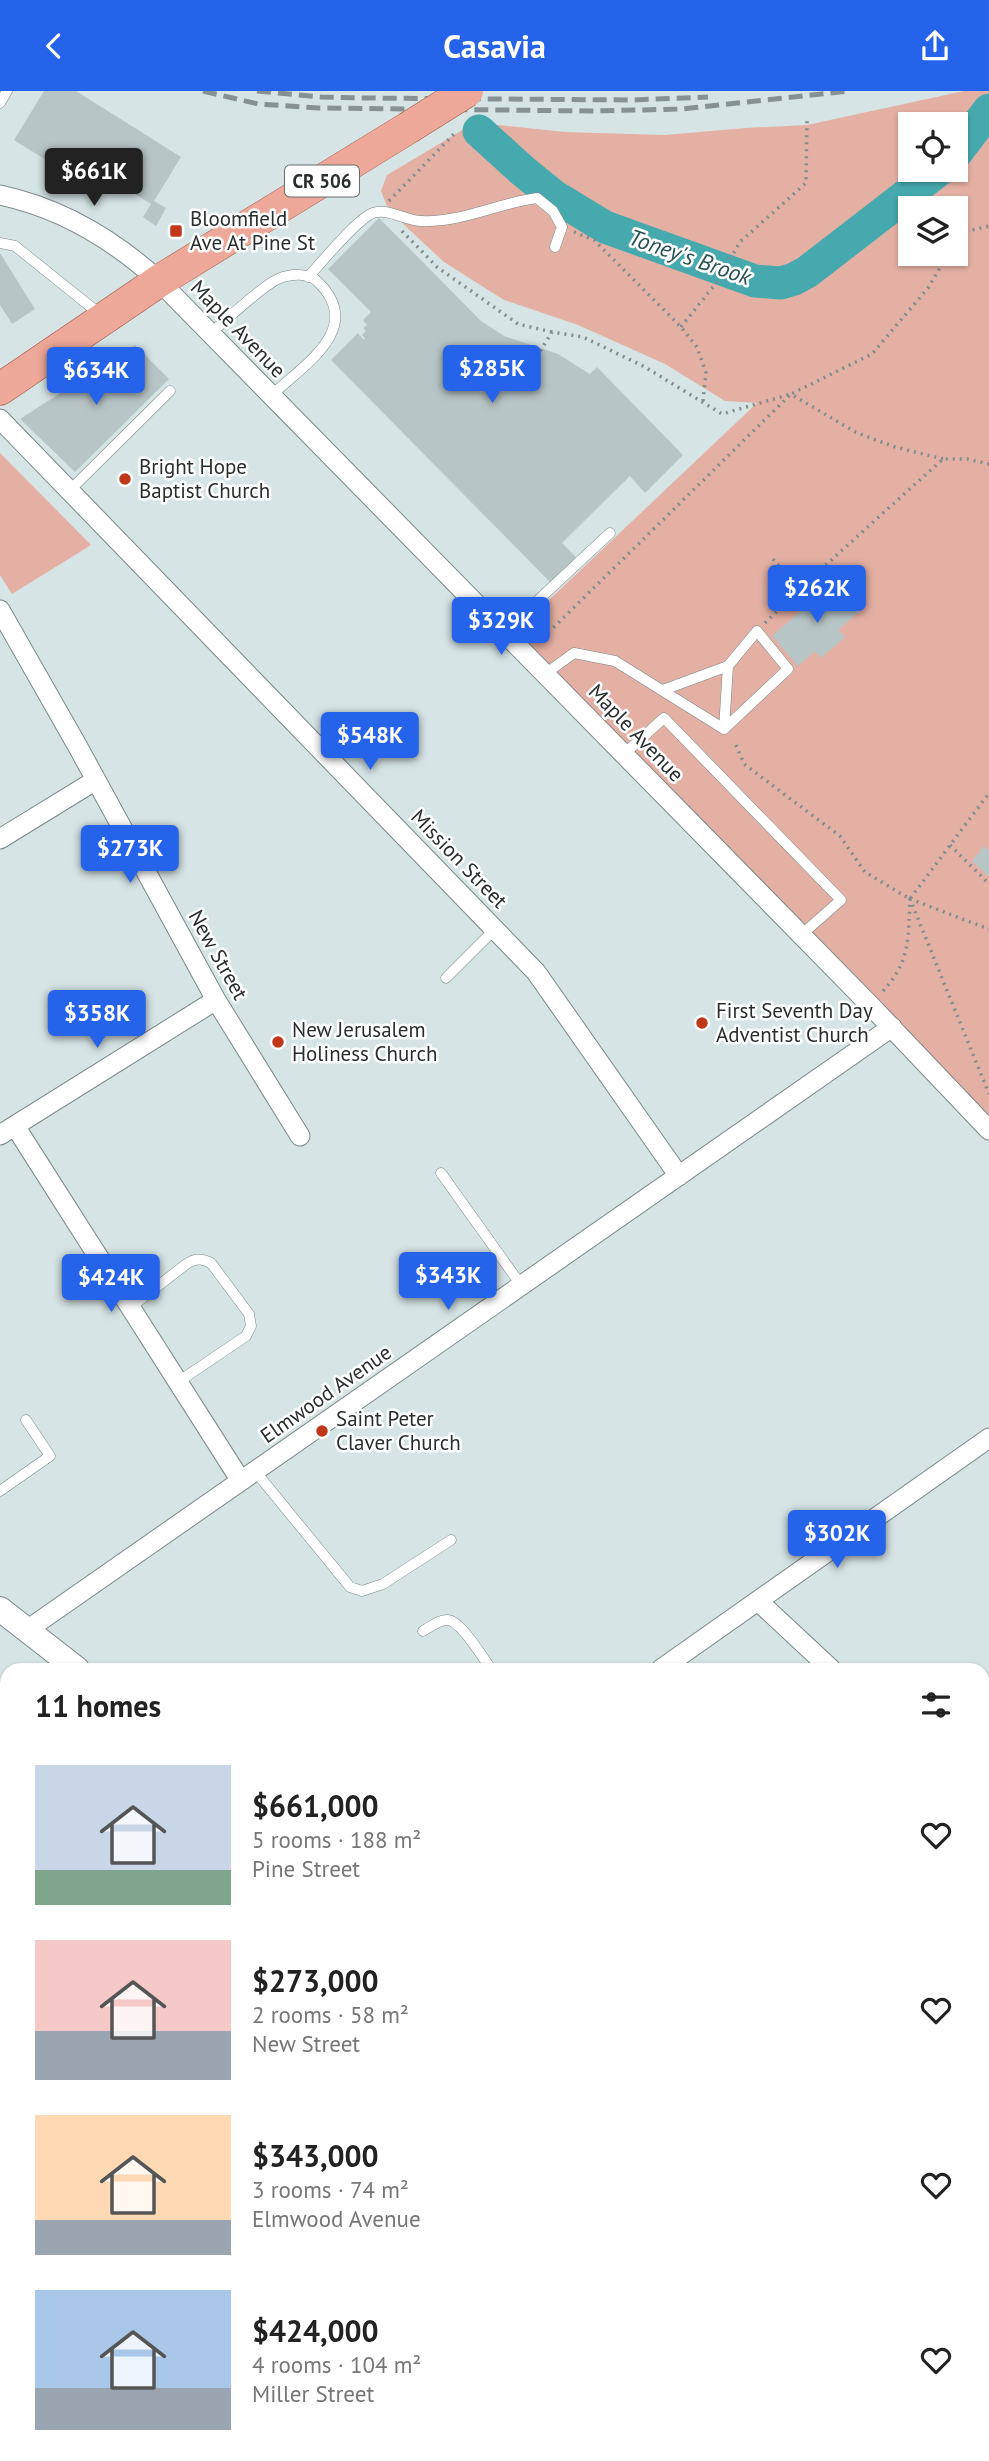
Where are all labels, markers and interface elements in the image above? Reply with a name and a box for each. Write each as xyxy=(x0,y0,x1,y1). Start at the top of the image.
text: Casavia xyxy=(443,25,546,67)
icon: back xyxy=(35,27,73,65)
icon: share xyxy=(916,27,954,65)
map controls xyxy=(898,112,968,266)
button: locate xyxy=(898,112,968,182)
pin: $661K xyxy=(45,149,143,208)
text: $661K xyxy=(61,156,127,185)
road number: CR 506 xyxy=(285,165,359,197)
button: layers xyxy=(898,196,968,266)
place label: Bloomfield Ave At Pine St xyxy=(190,205,315,256)
water label: Toney's Brook xyxy=(625,222,757,292)
marker: Bloomfield Ave At Pine St xyxy=(168,223,184,239)
street label: Maple Avenue xyxy=(185,274,292,383)
pin: $285K xyxy=(443,345,541,405)
pin: $634K xyxy=(47,347,145,407)
text: $285K xyxy=(459,353,525,382)
text: $634K xyxy=(63,355,129,384)
place label: Bright Hope Baptist Church xyxy=(139,453,270,504)
marker: Bright Hope Baptist Church xyxy=(117,471,133,487)
pin: $262K xyxy=(768,566,866,625)
text: $262K xyxy=(784,573,850,602)
pin: $329K xyxy=(452,597,550,657)
text: $329K xyxy=(468,605,534,634)
street label: Maple Avenue xyxy=(583,678,690,787)
pin: $548K xyxy=(321,713,419,772)
text: $548K xyxy=(337,720,403,749)
street label: Mission Street xyxy=(405,803,513,914)
pin: $273K xyxy=(81,825,179,885)
text: $273K xyxy=(97,833,163,862)
street label: New Street xyxy=(183,905,254,1004)
pin: $358K xyxy=(48,991,146,1050)
place label: First Seventh Day Adventist Church xyxy=(716,997,873,1048)
text: $358K xyxy=(64,998,130,1027)
marker: First Seventh Day Adventist Church xyxy=(694,1015,710,1031)
place label: New Jerusalem Holiness Church xyxy=(292,1016,437,1067)
marker: New Jerusalem Holiness Church xyxy=(270,1034,286,1050)
pin: $343K xyxy=(399,1253,497,1312)
pin: $424K xyxy=(62,1255,160,1314)
text: $343K xyxy=(415,1260,481,1289)
text: $424K xyxy=(78,1262,144,1291)
street label: Elmwood Avenue xyxy=(255,1338,397,1449)
place label: Saint Peter Claver Church xyxy=(336,1405,461,1456)
marker: Saint Peter Claver Church xyxy=(314,1423,330,1439)
pin: $302K xyxy=(788,1511,886,1570)
text: $302K xyxy=(804,1518,870,1547)
text: 11 homes xyxy=(35,1686,161,1725)
icon: filters xyxy=(917,1686,955,1724)
text: $661,000 xyxy=(252,1786,379,1825)
icon: home xyxy=(91,1793,175,1877)
icon: heart xyxy=(917,1816,955,1854)
text: 5 rooms · 188 m² xyxy=(252,1825,421,1854)
text: Pine Street xyxy=(252,1854,360,1883)
text: $273,000 xyxy=(252,1961,379,2000)
icon: home xyxy=(91,1968,175,2052)
icon: heart xyxy=(917,1991,955,2029)
text: 2 rooms · 58 m² xyxy=(252,2000,409,2029)
text: New Street xyxy=(252,2029,360,2058)
text: $343,000 xyxy=(252,2136,379,2175)
icon: home xyxy=(91,2143,175,2227)
icon: heart xyxy=(917,2166,955,2204)
text: 3 rooms · 74 m² xyxy=(252,2175,409,2204)
text: Elmwood Avenue xyxy=(252,2204,421,2233)
text: $424,000 xyxy=(252,2311,379,2350)
icon: home xyxy=(91,2318,175,2402)
icon: heart xyxy=(917,2341,955,2379)
text: 4 rooms · 104 m² xyxy=(252,2350,421,2379)
text: Miller Street xyxy=(252,2379,374,2408)

